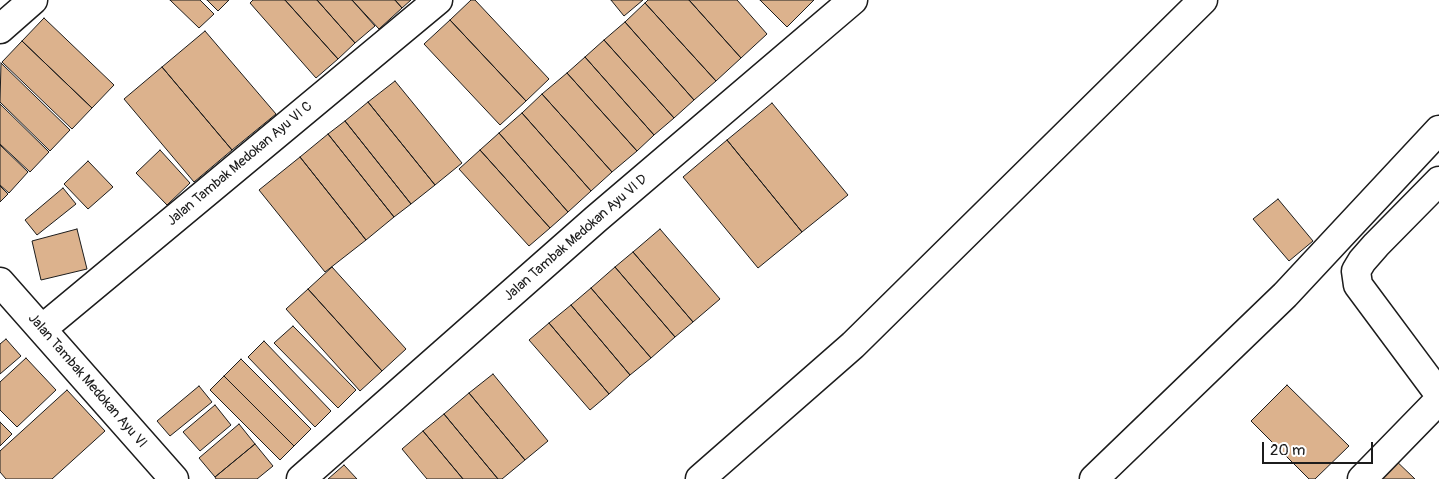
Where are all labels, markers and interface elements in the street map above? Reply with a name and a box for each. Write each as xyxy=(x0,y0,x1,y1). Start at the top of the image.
street label: Jalan Tambak Medokan Ayu VI C xyxy=(164,98,316,230)
street label: Jalan Tambak Medokan Ayu VI D xyxy=(501,171,651,305)
street label: Jalan Tambak Medokan Ayu VI xyxy=(24,310,150,452)
scale bar xyxy=(1264,432,1375,464)
text: 20 m xyxy=(1270,441,1305,460)

